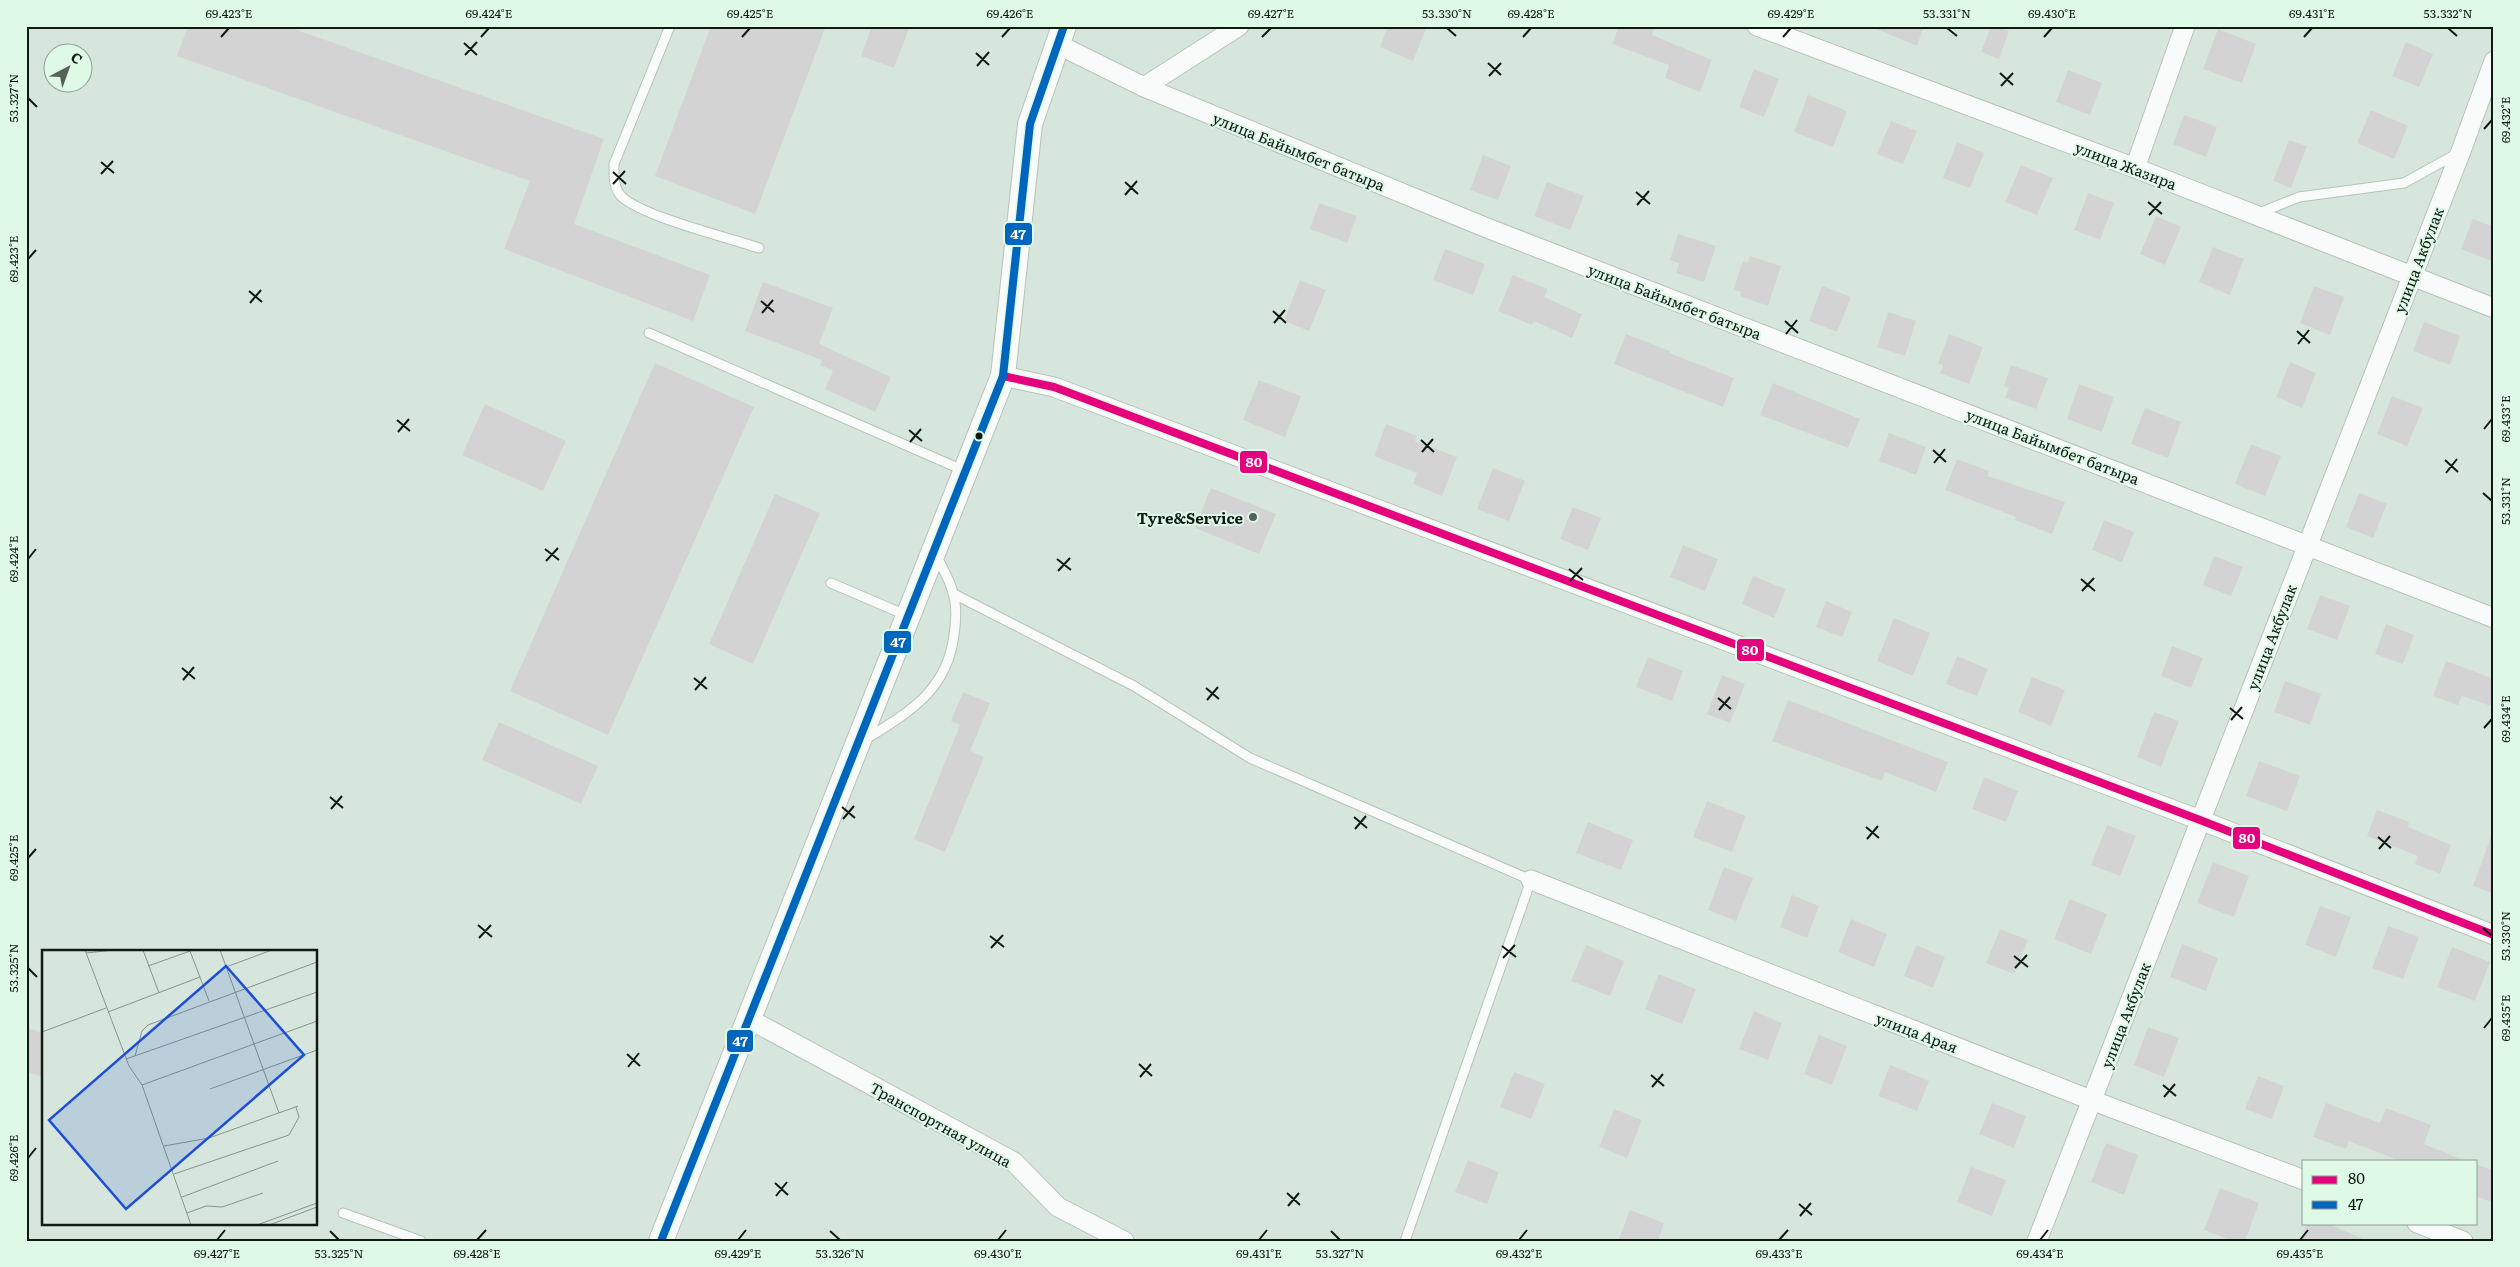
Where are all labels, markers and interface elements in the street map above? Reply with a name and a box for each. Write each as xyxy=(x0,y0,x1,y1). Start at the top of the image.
text: 69.423°E xyxy=(205,4,253,22)
text: 69.424°E xyxy=(466,4,513,22)
text: 69.425°E xyxy=(727,4,774,22)
text: 69.426°E xyxy=(987,4,1034,22)
text: 69.427°E xyxy=(1248,4,1295,22)
text: 53.330°N xyxy=(1422,4,1472,22)
text: 69.428°E xyxy=(1507,4,1555,22)
text: 69.429°E xyxy=(1768,4,1815,22)
text: 53.331°N xyxy=(1923,4,1971,22)
text: 69.430°E xyxy=(2028,4,2076,22)
text: 69.431°E xyxy=(2289,4,2335,22)
text: 53.332°N xyxy=(2424,4,2472,22)
north arrow xyxy=(42,42,92,92)
text: С xyxy=(67,47,88,68)
text: 53.327°N xyxy=(4,74,22,122)
text: 69.432°E xyxy=(2496,96,2514,143)
street label: улица Байымбет батыра xyxy=(1209,106,1390,197)
street label: улица Жазира xyxy=(2072,135,2181,195)
street label: улица Акбулак xyxy=(2387,204,2449,316)
line badge: 47 xyxy=(1004,222,1033,246)
text: 47 xyxy=(1010,223,1026,243)
text: 69.423°E xyxy=(4,235,22,283)
street label: улица Байымбет батыра xyxy=(1585,257,1766,345)
text: 69.433°E xyxy=(2496,395,2514,443)
street label: улица Байымбет батыра xyxy=(1963,402,2144,490)
unlabelled marker xyxy=(974,431,984,441)
line badge: 80 xyxy=(1239,450,1268,474)
text: 80 xyxy=(1246,451,1263,471)
text: 53.331°N xyxy=(2496,477,2514,525)
place label: Tyre&Service xyxy=(1137,506,1244,529)
marker: Tyre&Service xyxy=(1247,511,1259,523)
text: 69.424°E xyxy=(4,535,22,582)
street label: улица Акбулак xyxy=(2240,581,2302,693)
line badge: 47 xyxy=(883,630,912,654)
text: 47 xyxy=(890,631,906,651)
line badge: 80 xyxy=(1736,638,1765,662)
text: 80 xyxy=(1742,639,1759,659)
text: 69.434°E xyxy=(2496,695,2514,743)
line badge: 80 xyxy=(2232,826,2261,850)
text: 80 xyxy=(2239,827,2256,847)
text: 69.425°E xyxy=(4,834,22,881)
text: 53.330°N xyxy=(2496,911,2514,961)
text: 53.325°N xyxy=(4,944,22,992)
inset map xyxy=(42,950,318,1224)
street label: улица Акбулак xyxy=(2094,959,2156,1071)
text: 69.435°E xyxy=(2496,994,2514,1041)
street label: улица Арая xyxy=(1873,1006,1961,1058)
line badge: 47 xyxy=(726,1029,754,1053)
text: 47 xyxy=(732,1030,748,1050)
street label: Транспортная улица xyxy=(866,1075,1017,1173)
text: 69.426°E xyxy=(4,1134,22,1181)
legend xyxy=(2302,1160,2478,1224)
text: 80 xyxy=(2348,1166,2365,1189)
text: 47 xyxy=(2348,1192,2364,1215)
text: 69.427°E xyxy=(194,1244,241,1262)
text: 53.325°N xyxy=(315,1244,363,1262)
text: 69.428°E xyxy=(453,1244,501,1262)
text: 69.429°E xyxy=(715,1244,762,1262)
text: 53.326°N xyxy=(815,1244,865,1262)
text: 69.430°E xyxy=(974,1244,1022,1262)
text: 69.431°E xyxy=(1236,1244,1282,1262)
text: 53.327°N xyxy=(1316,1244,1364,1262)
text: 69.432°E xyxy=(1496,1244,1543,1262)
text: 69.433°E xyxy=(1755,1244,1803,1262)
text: 69.434°E xyxy=(2016,1244,2064,1262)
text: 69.435°E xyxy=(2277,1244,2324,1262)

